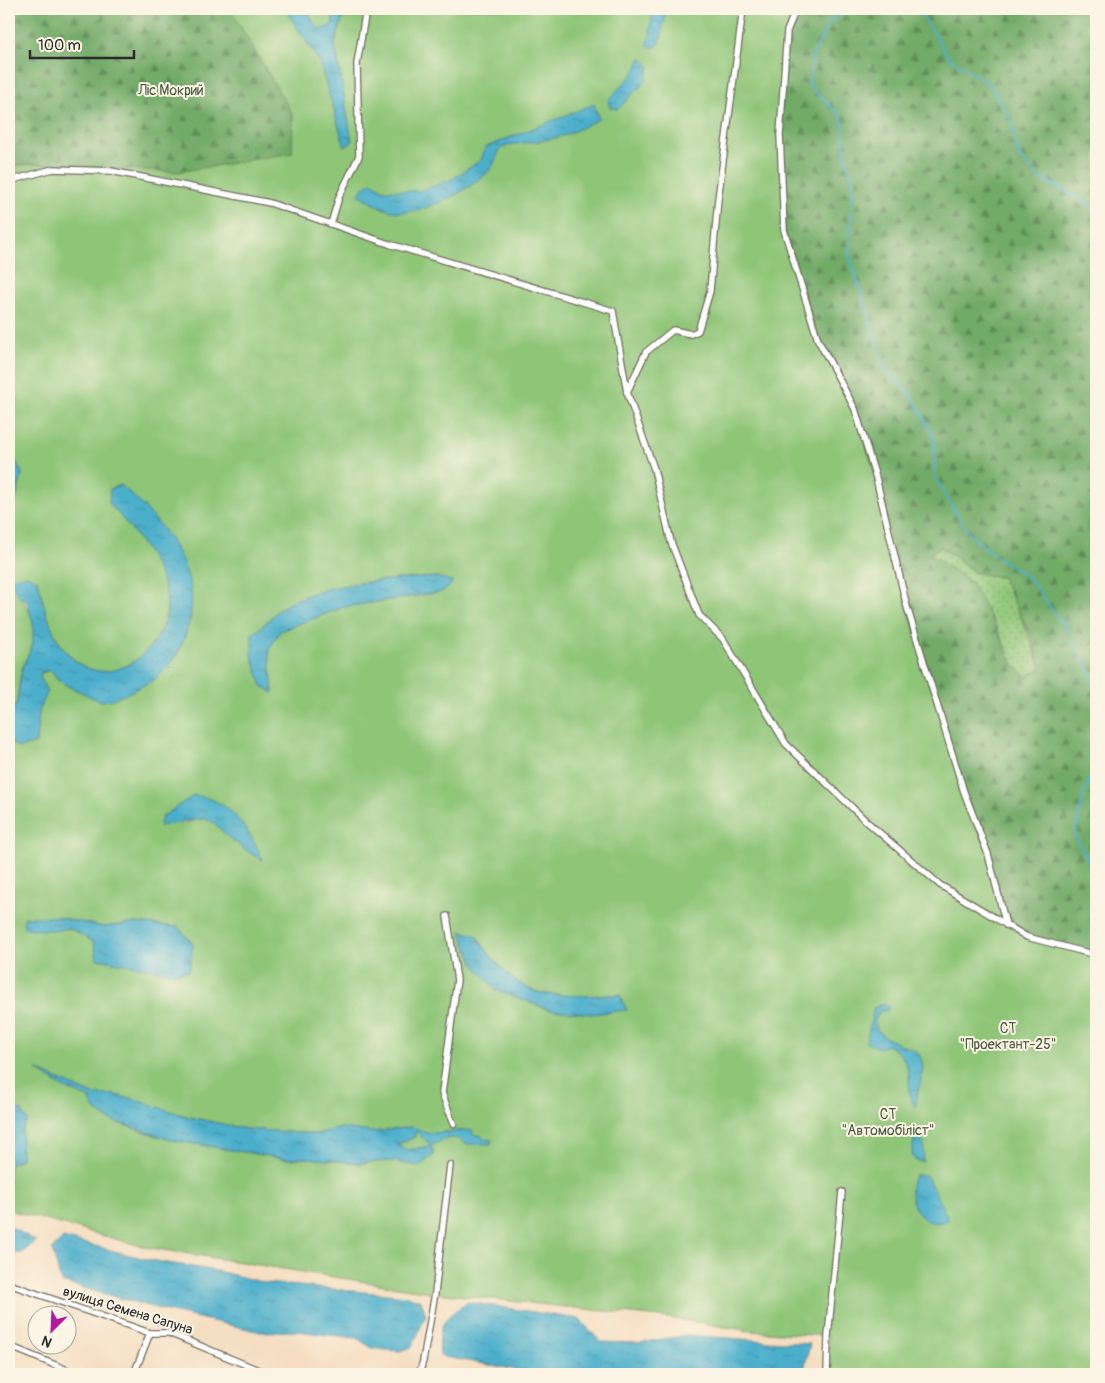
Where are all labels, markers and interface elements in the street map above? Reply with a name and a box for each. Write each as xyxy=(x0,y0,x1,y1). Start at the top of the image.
scale bar xyxy=(30,28,134,60)
text: 100 m xyxy=(38,36,81,55)
park label: Ліс Мокрий xyxy=(137,82,204,99)
park label: СТ "Проектант-25" xyxy=(960,1020,1056,1053)
park label: СТ "Автомобіліст" xyxy=(842,1106,934,1139)
street label: вулиця Семена Сапуна xyxy=(61,1283,195,1338)
north arrow xyxy=(28,1306,78,1356)
text: N xyxy=(39,1332,55,1351)

